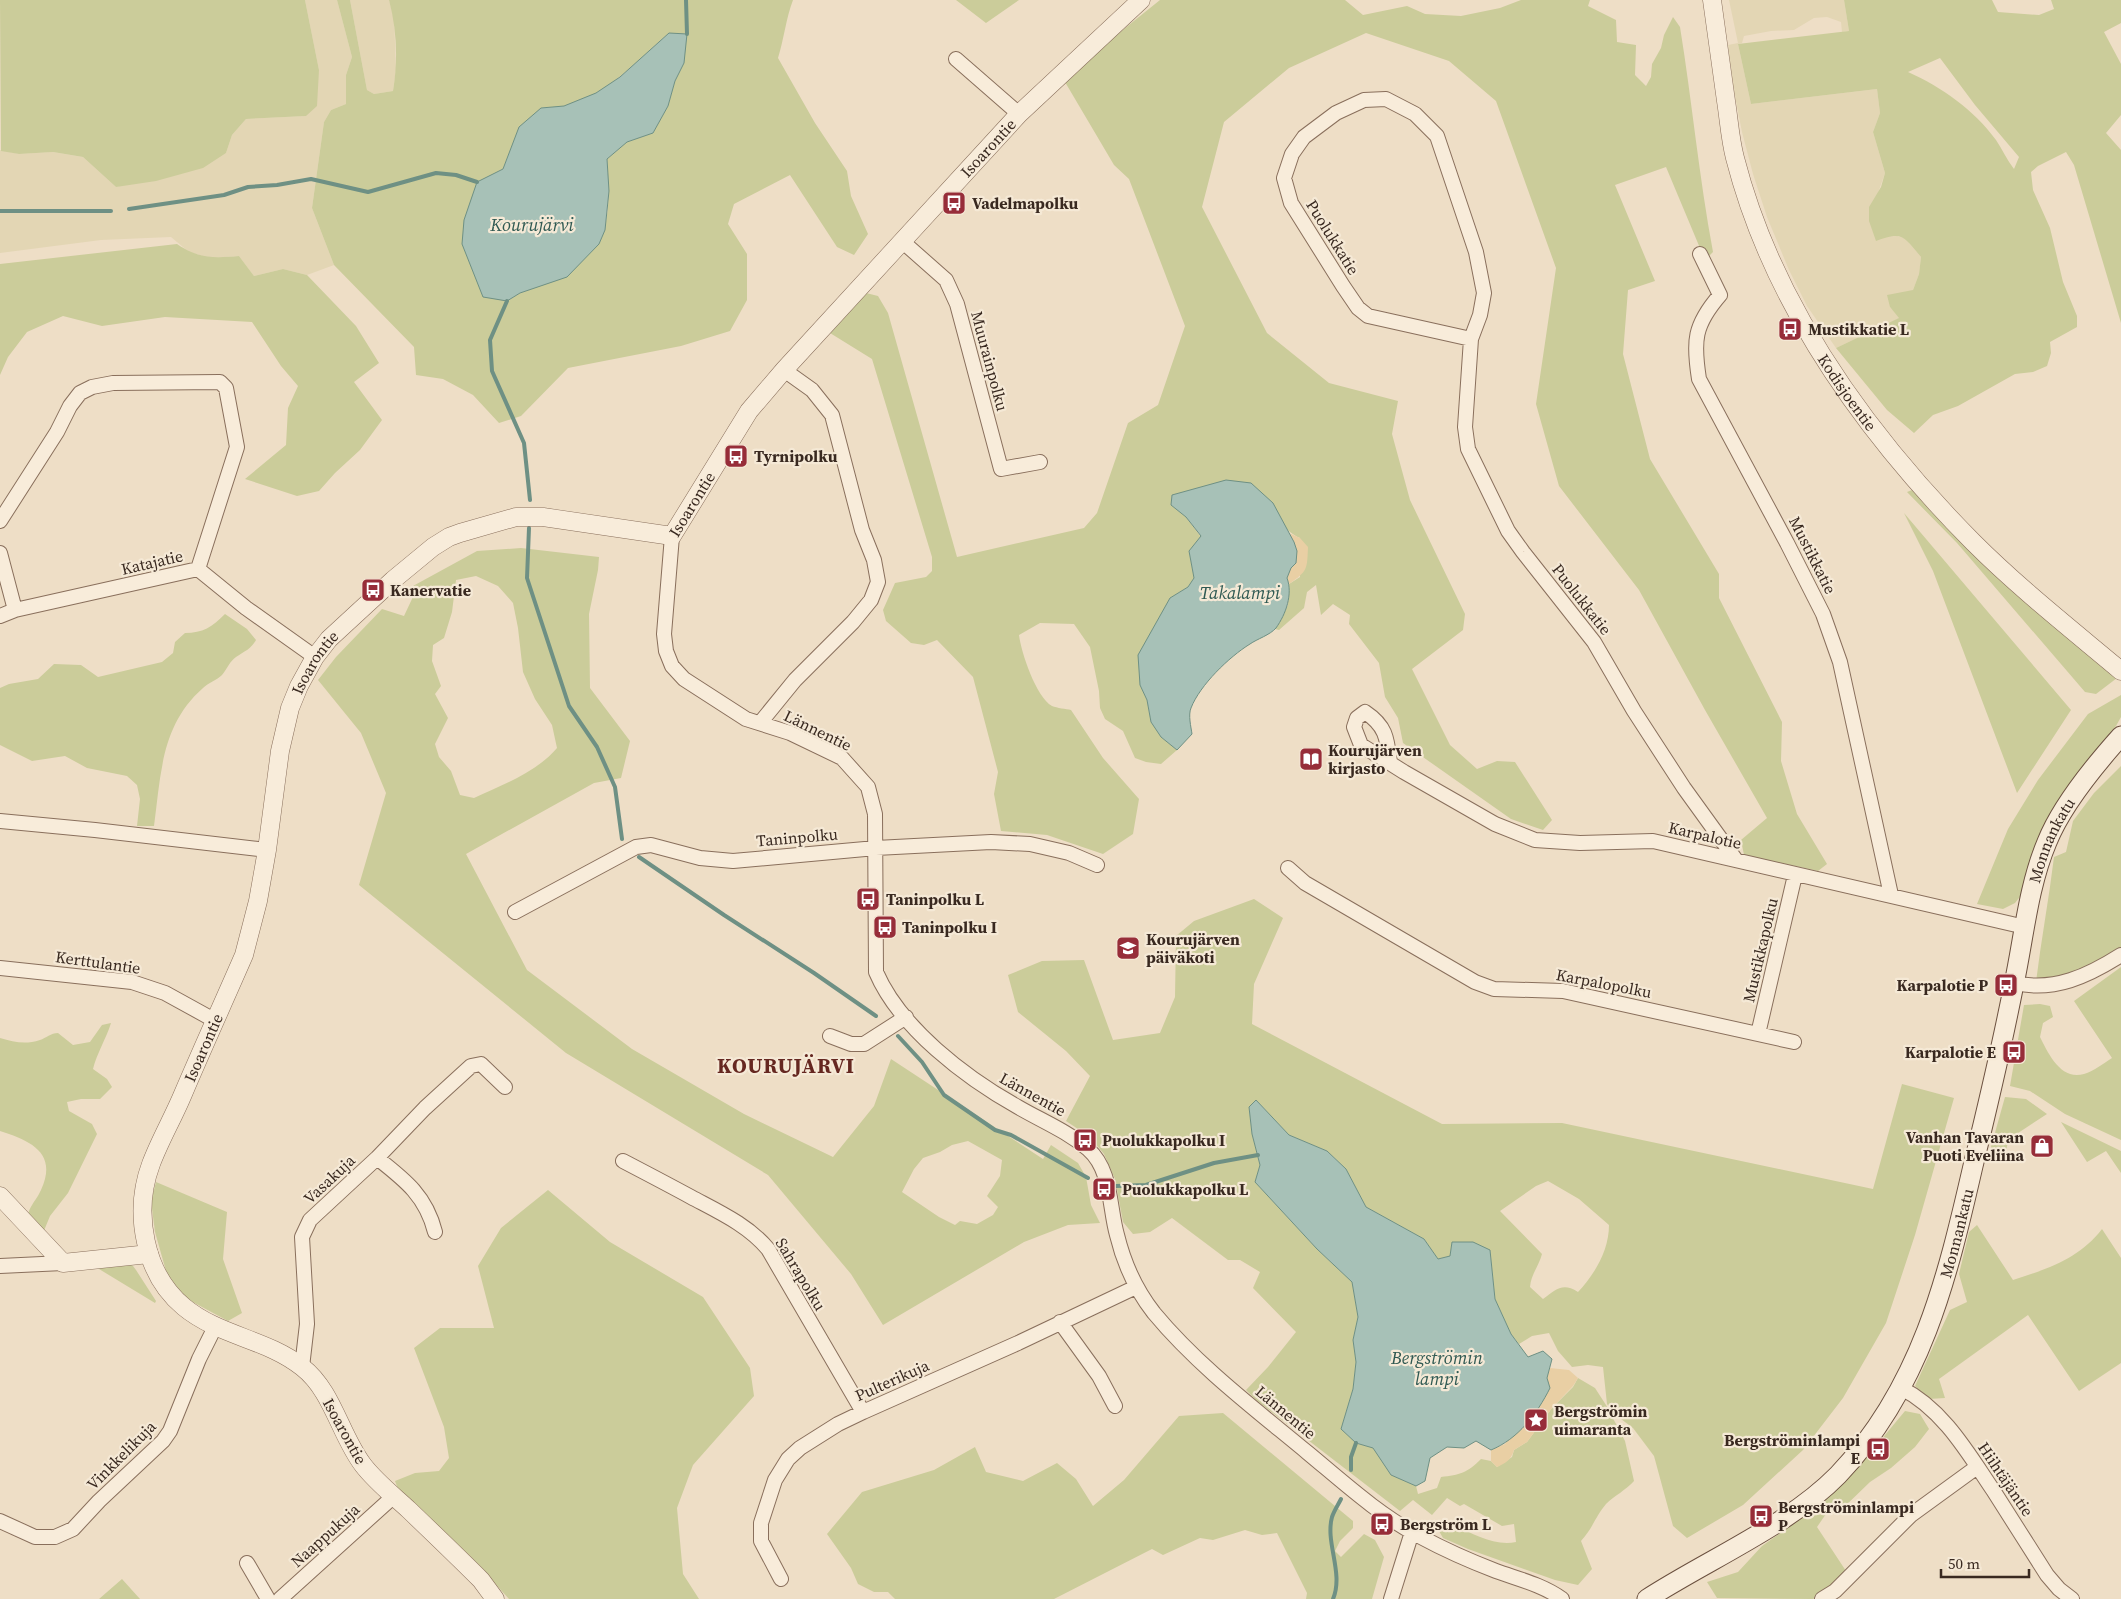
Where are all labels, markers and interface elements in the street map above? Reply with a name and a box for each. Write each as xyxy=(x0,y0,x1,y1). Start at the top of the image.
street label: Isoarontie xyxy=(955,114,1021,182)
bus stop icon: Vadelmapolku xyxy=(941,190,967,216)
place label: Vadelmapolku xyxy=(972,192,1078,214)
street label: Puolukkatie xyxy=(1301,195,1365,279)
water label: Kourujärvi xyxy=(489,212,574,237)
street label: Muurainpolku xyxy=(966,309,1014,413)
bus stop icon: Mustikkatie L xyxy=(1777,316,1803,342)
place label: Mustikkatie L xyxy=(1808,318,1909,340)
street label: Kodisjoentie xyxy=(1813,350,1882,435)
bus stop icon: Tyrnipolku xyxy=(723,443,749,469)
place label: Tyrnipolku xyxy=(754,445,838,467)
street label: Isoarontie xyxy=(663,467,720,541)
street label: Mustikkatie xyxy=(1784,513,1842,597)
street label: Katajatie xyxy=(119,544,185,580)
street label: Puolukkatie xyxy=(1547,559,1617,639)
bus stop icon: Kanervatie xyxy=(360,577,386,603)
place label: Kanervatie xyxy=(390,579,471,601)
water label: Takalampi xyxy=(1200,580,1281,605)
street label: Isoarontie xyxy=(286,625,343,697)
street label: Lännentie xyxy=(780,704,856,756)
place label: Kourujärven kirjasto xyxy=(1328,739,1422,779)
library icon: Kourujärven kirjasto xyxy=(1298,746,1324,772)
street label: Monnankatu xyxy=(2023,793,2080,885)
street label: Karpalotie xyxy=(1666,816,1744,854)
street label: Taninpolku xyxy=(755,822,839,852)
bus stop icon: Taninpolku L xyxy=(855,886,881,912)
place label: Taninpolku L xyxy=(886,888,984,910)
street label: Mustikkapolku xyxy=(1737,896,1783,1004)
bus stop icon: Taninpolku I xyxy=(872,914,898,940)
place label: Taninpolku I xyxy=(902,916,997,938)
place label: Kourujärven päiväkoti xyxy=(1146,928,1240,968)
school or university icon: Kourujärven päiväkoti xyxy=(1115,935,1141,961)
street label: Kerttulantie xyxy=(54,945,142,979)
street label: Karpalopolku xyxy=(1554,963,1654,1003)
bus stop icon: Karpalotie P xyxy=(1993,972,2019,998)
place label: Karpalotie P xyxy=(1896,974,1988,996)
street label: Isoarontie xyxy=(179,1010,228,1085)
bus stop icon: Karpalotie E xyxy=(2001,1039,2027,1065)
place label: Karpalotie E xyxy=(1905,1041,1996,1063)
district label: KOURUJÄRVI xyxy=(717,1051,855,1080)
street label: Lännentie xyxy=(996,1067,1070,1121)
place label: Vanhan Tavaran Puoti Eveliina xyxy=(1906,1126,2024,1166)
bus stop icon: Puolukkapolku I xyxy=(1072,1127,1098,1153)
place label: Puolukkapolku I xyxy=(1102,1129,1225,1151)
shop icon: Vanhan Tavaran Puoti Eveliina xyxy=(2029,1133,2055,1159)
street label: Vasakuja xyxy=(298,1149,360,1209)
bus stop icon: Puolukkapolku L xyxy=(1091,1176,1117,1202)
place label: Puolukkapolku L xyxy=(1122,1178,1248,1200)
street label: Monnankatu xyxy=(1934,1186,1978,1280)
street label: Sahrapolku xyxy=(771,1234,831,1314)
water label: Bergströmin lampi xyxy=(1390,1345,1483,1391)
street label: Pulterikuja xyxy=(851,1354,933,1406)
street label: Lännentie xyxy=(1251,1380,1321,1444)
street label: Isoarontie xyxy=(318,1394,372,1468)
place label: Bergströmin uimaranta xyxy=(1554,1400,1648,1440)
place icon: Bergströmin uimaranta xyxy=(1523,1407,1549,1433)
street label: Vinkkelikuja xyxy=(81,1415,161,1495)
place label: Bergströminlampi E xyxy=(1724,1429,1860,1469)
bus stop icon: Bergströminlampi E xyxy=(1865,1436,1891,1462)
street label: Hiihtäjäntie xyxy=(1973,1438,2039,1520)
place label: Bergströminlampi P xyxy=(1778,1496,1914,1536)
street label: Naappukuja xyxy=(286,1498,365,1572)
bus stop icon: Bergströminlampi P xyxy=(1748,1503,1774,1529)
bus stop icon: Bergström L xyxy=(1369,1511,1395,1537)
place label: Bergström L xyxy=(1400,1513,1491,1535)
scale bar xyxy=(1941,1546,2028,1578)
text: 50 m xyxy=(1948,1553,1980,1574)

